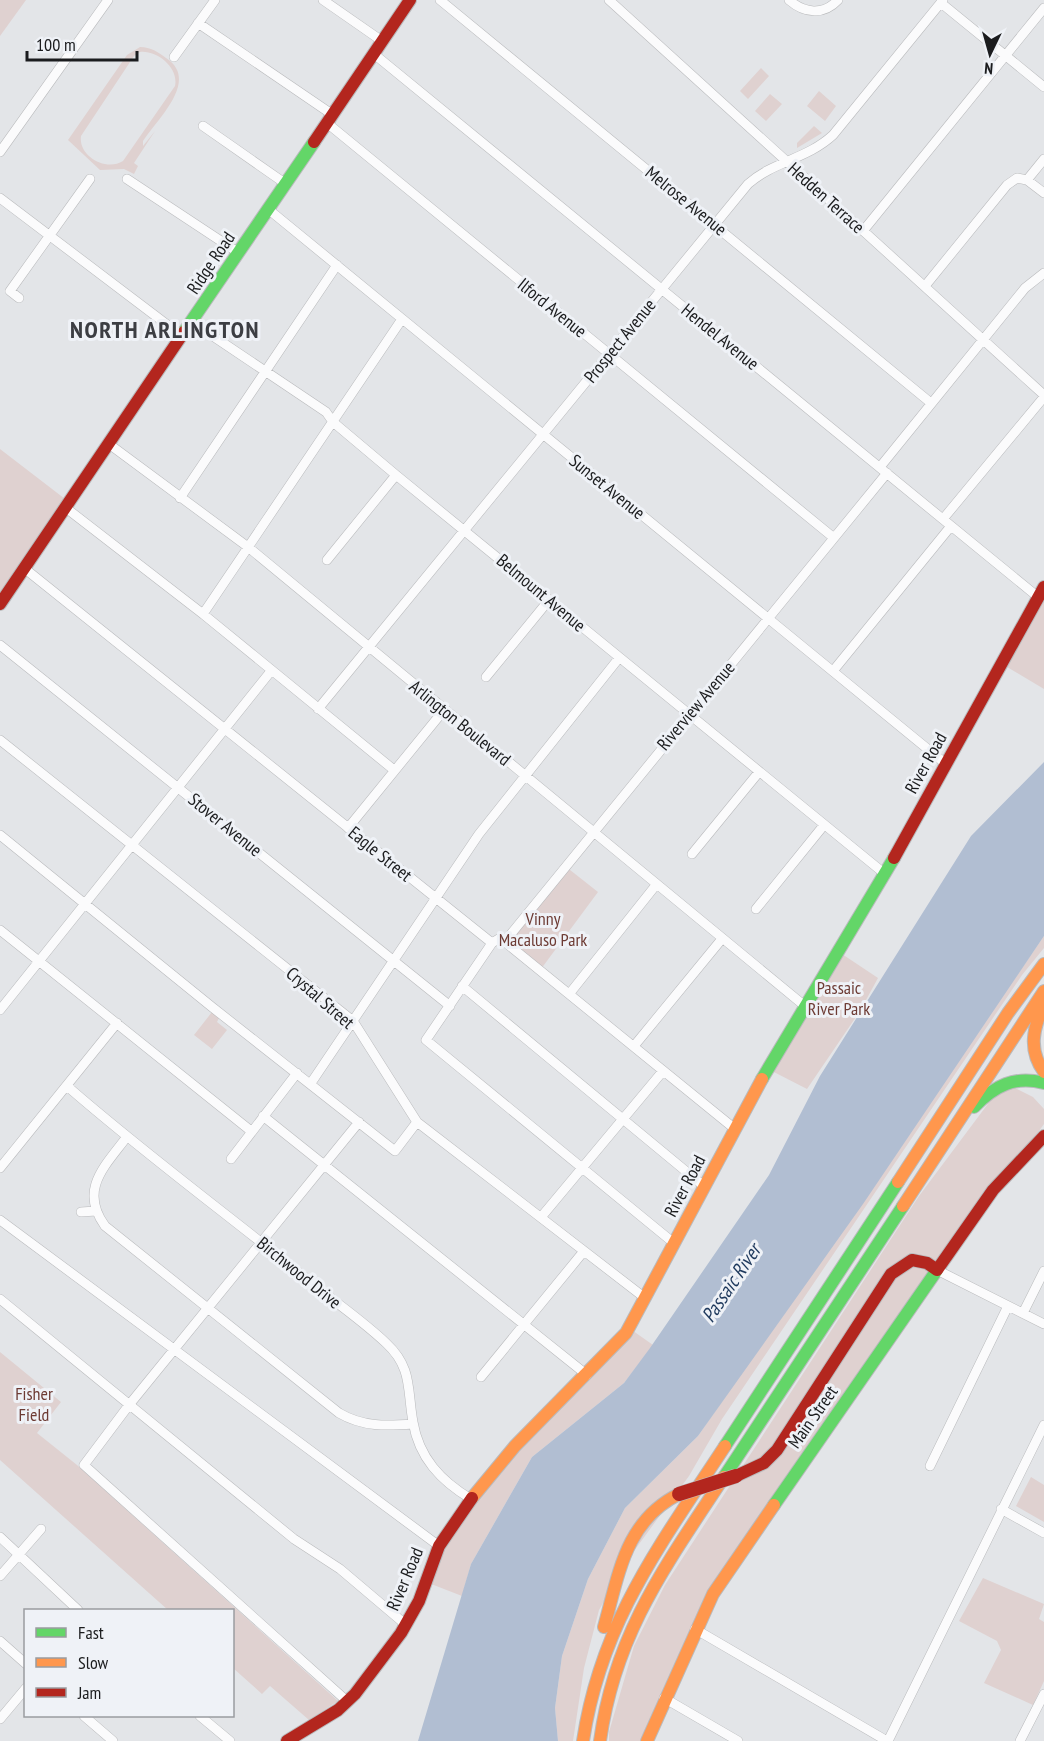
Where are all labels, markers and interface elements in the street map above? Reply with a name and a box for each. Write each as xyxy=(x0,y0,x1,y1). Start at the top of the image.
scale bar xyxy=(27,24,136,62)
north arrow xyxy=(960,24,1020,84)
text: 100 m xyxy=(36,33,76,56)
text: N xyxy=(984,59,994,79)
street label: Hedden Terrace xyxy=(783,157,870,238)
street label: Melrose Avenue xyxy=(641,161,732,240)
street label: Ridge Road xyxy=(181,227,240,298)
street label: Ilford Avenue xyxy=(513,273,592,342)
street label: Prospect Avenue xyxy=(579,294,661,387)
street label: Hendel Avenue xyxy=(677,298,764,375)
district label: NORTH ARLINGTON xyxy=(70,314,260,345)
street label: Sunset Avenue xyxy=(565,449,650,524)
street label: Belmount Avenue xyxy=(492,549,591,636)
street label: Riverview Avenue xyxy=(652,656,740,755)
street label: Arlington Boulevard xyxy=(405,675,516,771)
street label: River Road xyxy=(899,728,952,797)
street label: Stover Avenue xyxy=(184,788,267,861)
street label: Eagle Street xyxy=(344,821,417,886)
park label: Vinny Macaluso Park xyxy=(499,907,587,951)
street label: Crystal Street xyxy=(281,962,359,1034)
park label: Passaic River Park xyxy=(808,976,870,1020)
street label: River Road xyxy=(659,1151,710,1220)
street label: Birchwood Drive xyxy=(252,1232,346,1314)
water label: Passaic River xyxy=(695,1237,768,1327)
street label: Main Street xyxy=(783,1381,843,1453)
park label: Fisher Field xyxy=(15,1382,53,1426)
street label: River Road xyxy=(381,1544,428,1614)
legend xyxy=(24,1609,234,1717)
text: Fast xyxy=(78,1621,104,1644)
text: Slow xyxy=(78,1651,109,1674)
text: Jam xyxy=(77,1681,101,1704)

